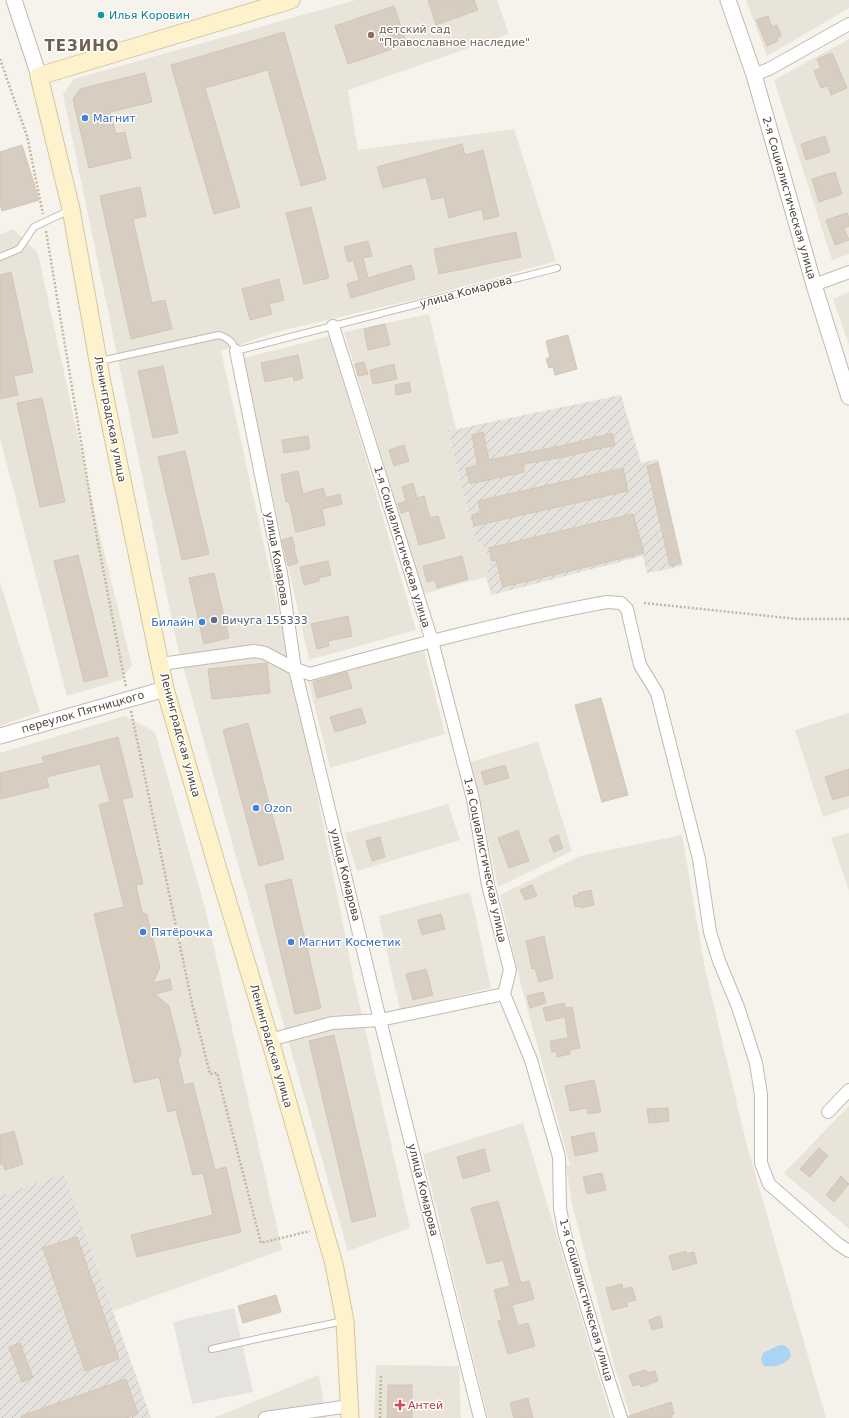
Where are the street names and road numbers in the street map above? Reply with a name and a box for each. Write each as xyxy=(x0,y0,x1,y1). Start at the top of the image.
street label: 2-я Социалистическая улица xyxy=(760,115,818,281)
street label: улица Комарова xyxy=(418,273,514,311)
street label: Ленинградская улица xyxy=(91,355,129,483)
street label: 1-я Социалистическая улица xyxy=(371,465,433,629)
street label: улица Комарова xyxy=(262,511,292,607)
street label: Ленинградская улица xyxy=(157,671,203,799)
street label: переулок Пятницкого xyxy=(20,688,146,736)
street label: 1-я Социалистическая улица xyxy=(461,776,509,944)
street label: улица Комарова xyxy=(327,827,363,923)
street label: Ленинградская улица xyxy=(247,983,295,1109)
street label: улица Комарова xyxy=(405,1142,441,1238)
street label: 1-я Социалистическая улица xyxy=(557,1217,615,1383)

